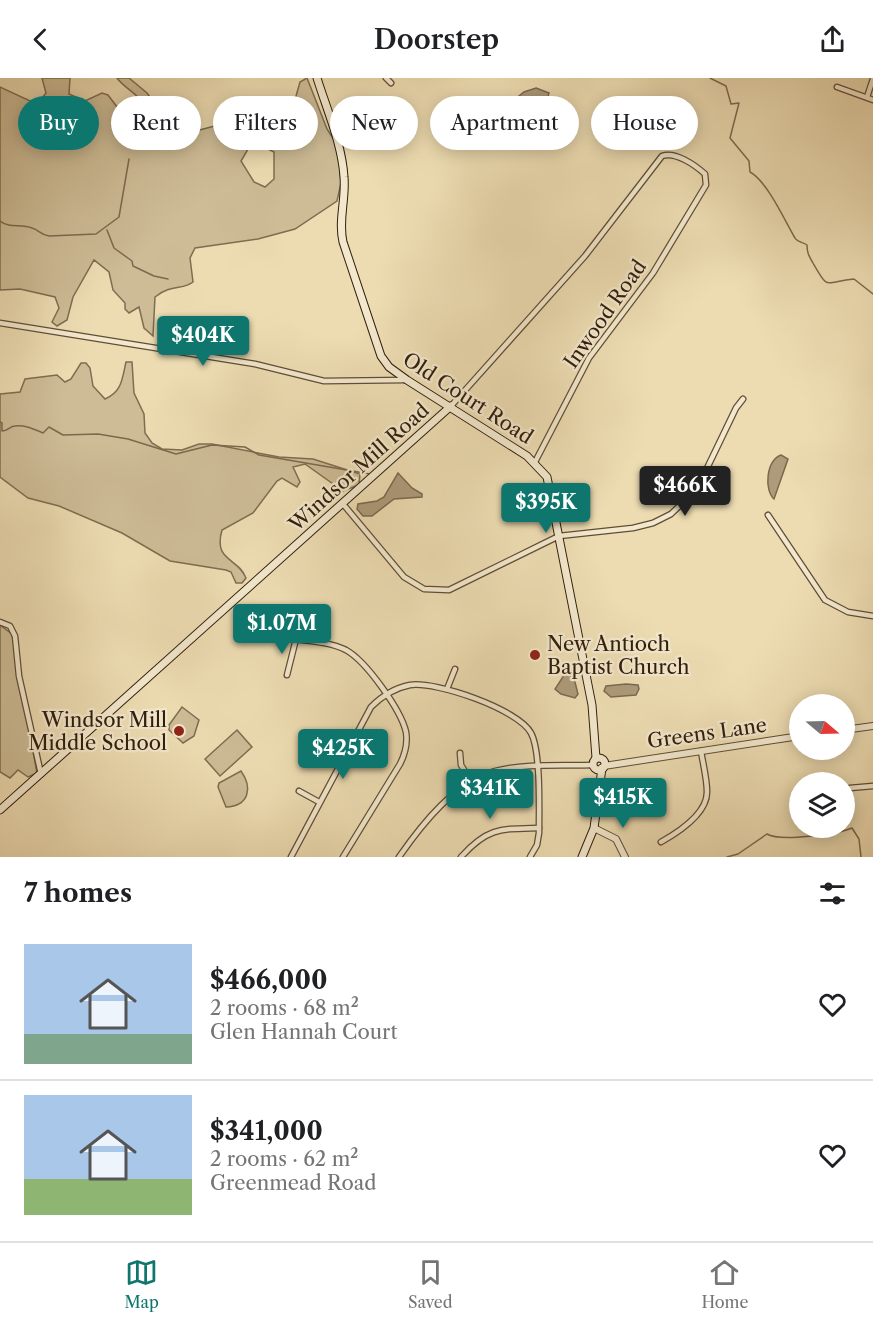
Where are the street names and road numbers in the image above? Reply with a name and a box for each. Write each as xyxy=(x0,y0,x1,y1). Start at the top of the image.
street label: Inwood Road xyxy=(559,255,651,373)
street label: Old Court Road xyxy=(398,347,538,449)
street label: Windsor Mill Road xyxy=(283,398,434,537)
street label: Greens Lane xyxy=(646,713,768,753)

